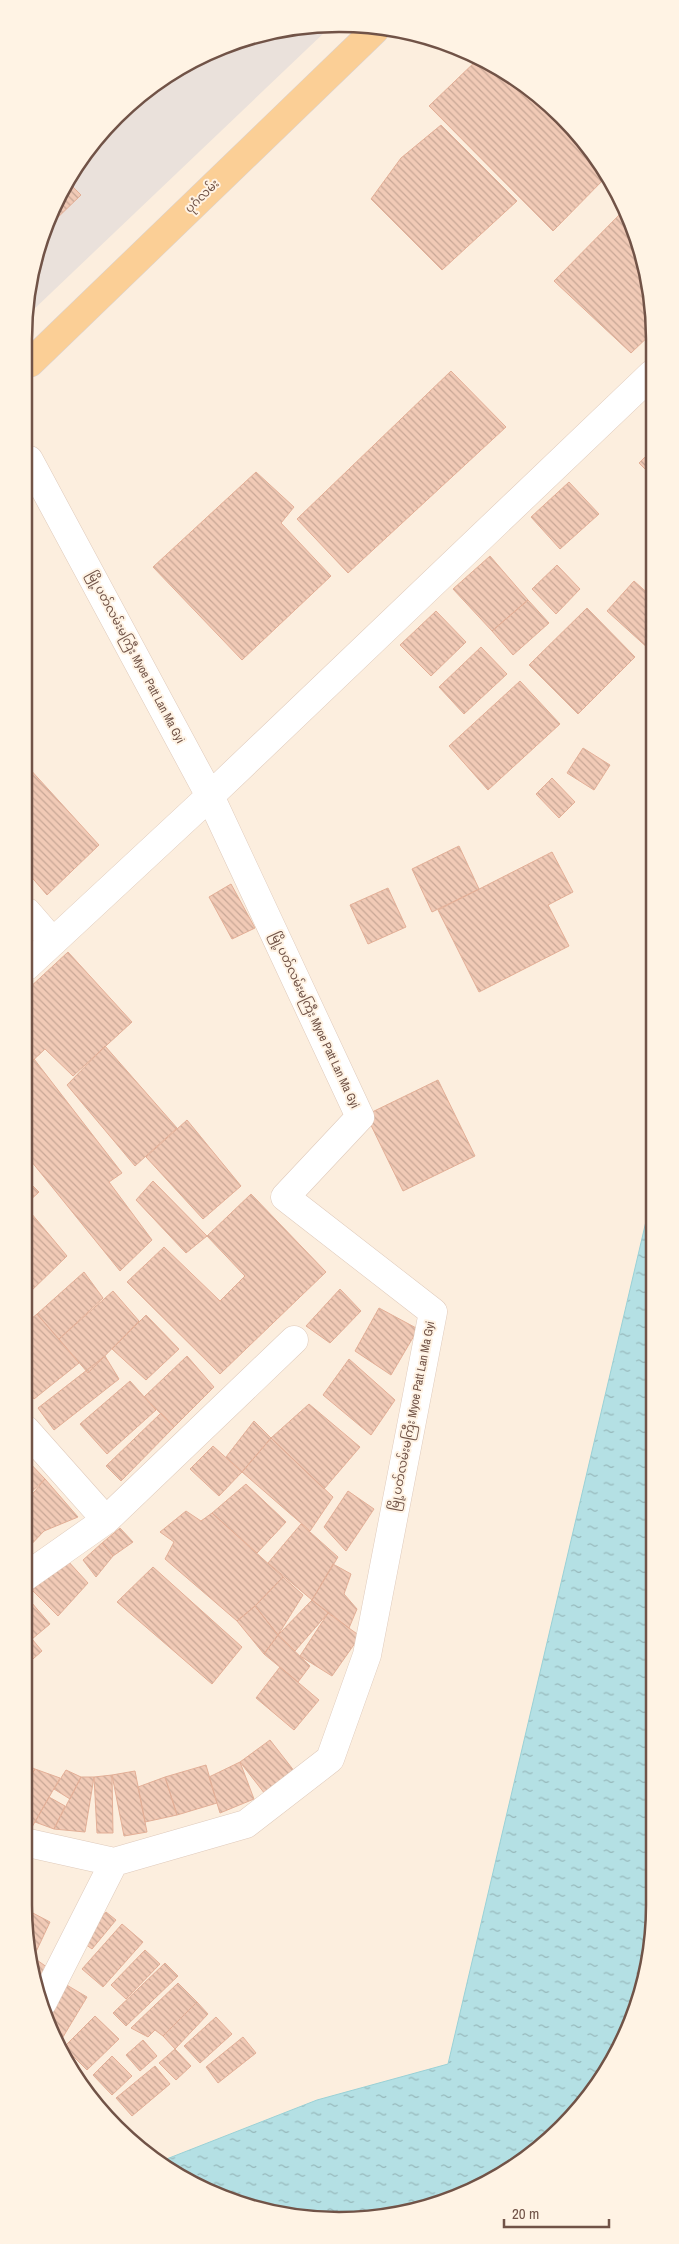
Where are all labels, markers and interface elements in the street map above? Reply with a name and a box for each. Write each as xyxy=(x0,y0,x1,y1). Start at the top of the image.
street label: ပုဂံလမ်း xyxy=(181,175,224,218)
street label: မြို့ပတ်လမ်းမကြီး Myoe Patt Lan Ma Gyi xyxy=(82,568,189,747)
street label: မြို့ပတ်လမ်းမကြီး Myoe Patt Lan Ma Gyi xyxy=(265,929,364,1112)
street label: မြို့ပတ်လမ်းမကြီး Myoe Patt Lan Ma Gyi xyxy=(385,1320,440,1513)
scale bar xyxy=(504,2196,609,2228)
text: 20 m xyxy=(512,2203,539,2224)

